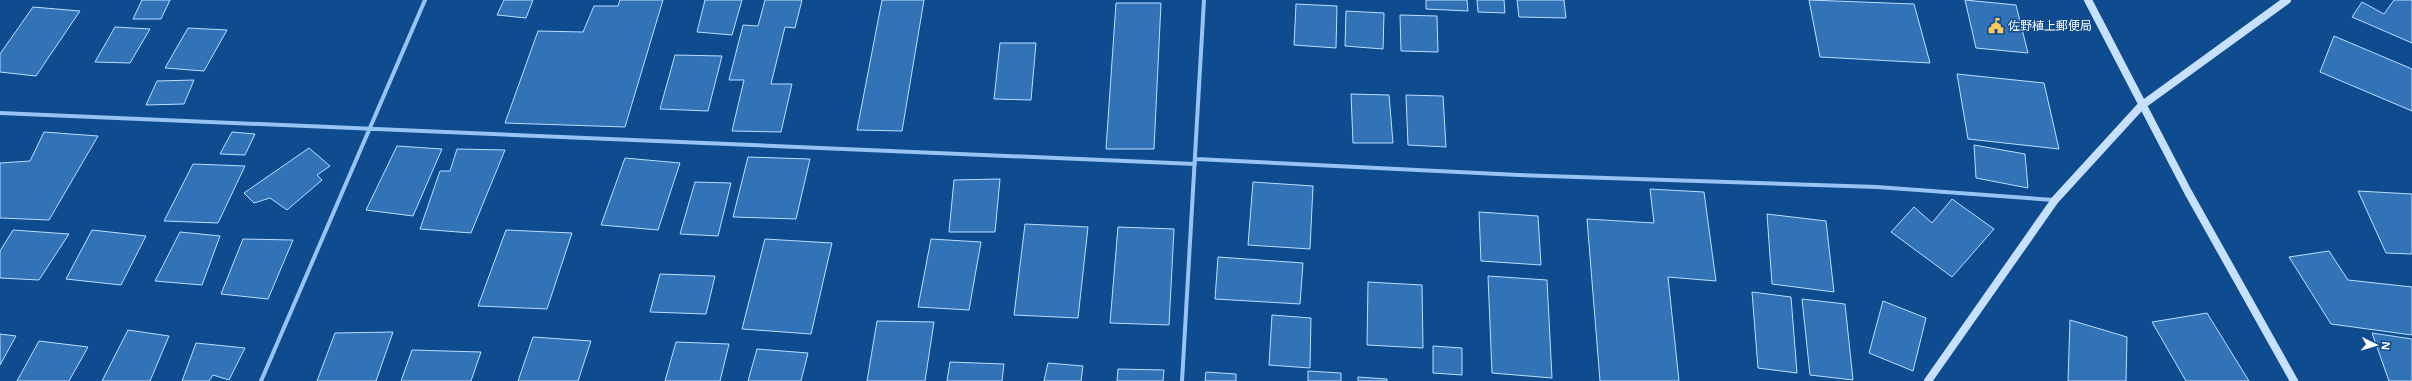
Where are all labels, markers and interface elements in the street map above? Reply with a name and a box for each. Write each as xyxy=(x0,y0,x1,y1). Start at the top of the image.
public building icon: 佐野植上郵便局 xyxy=(1987,17,2005,35)
place label: 佐野植上郵便局 xyxy=(2008,17,2092,34)
north arrow xyxy=(2356,325,2396,365)
text: N xyxy=(2379,341,2394,351)

